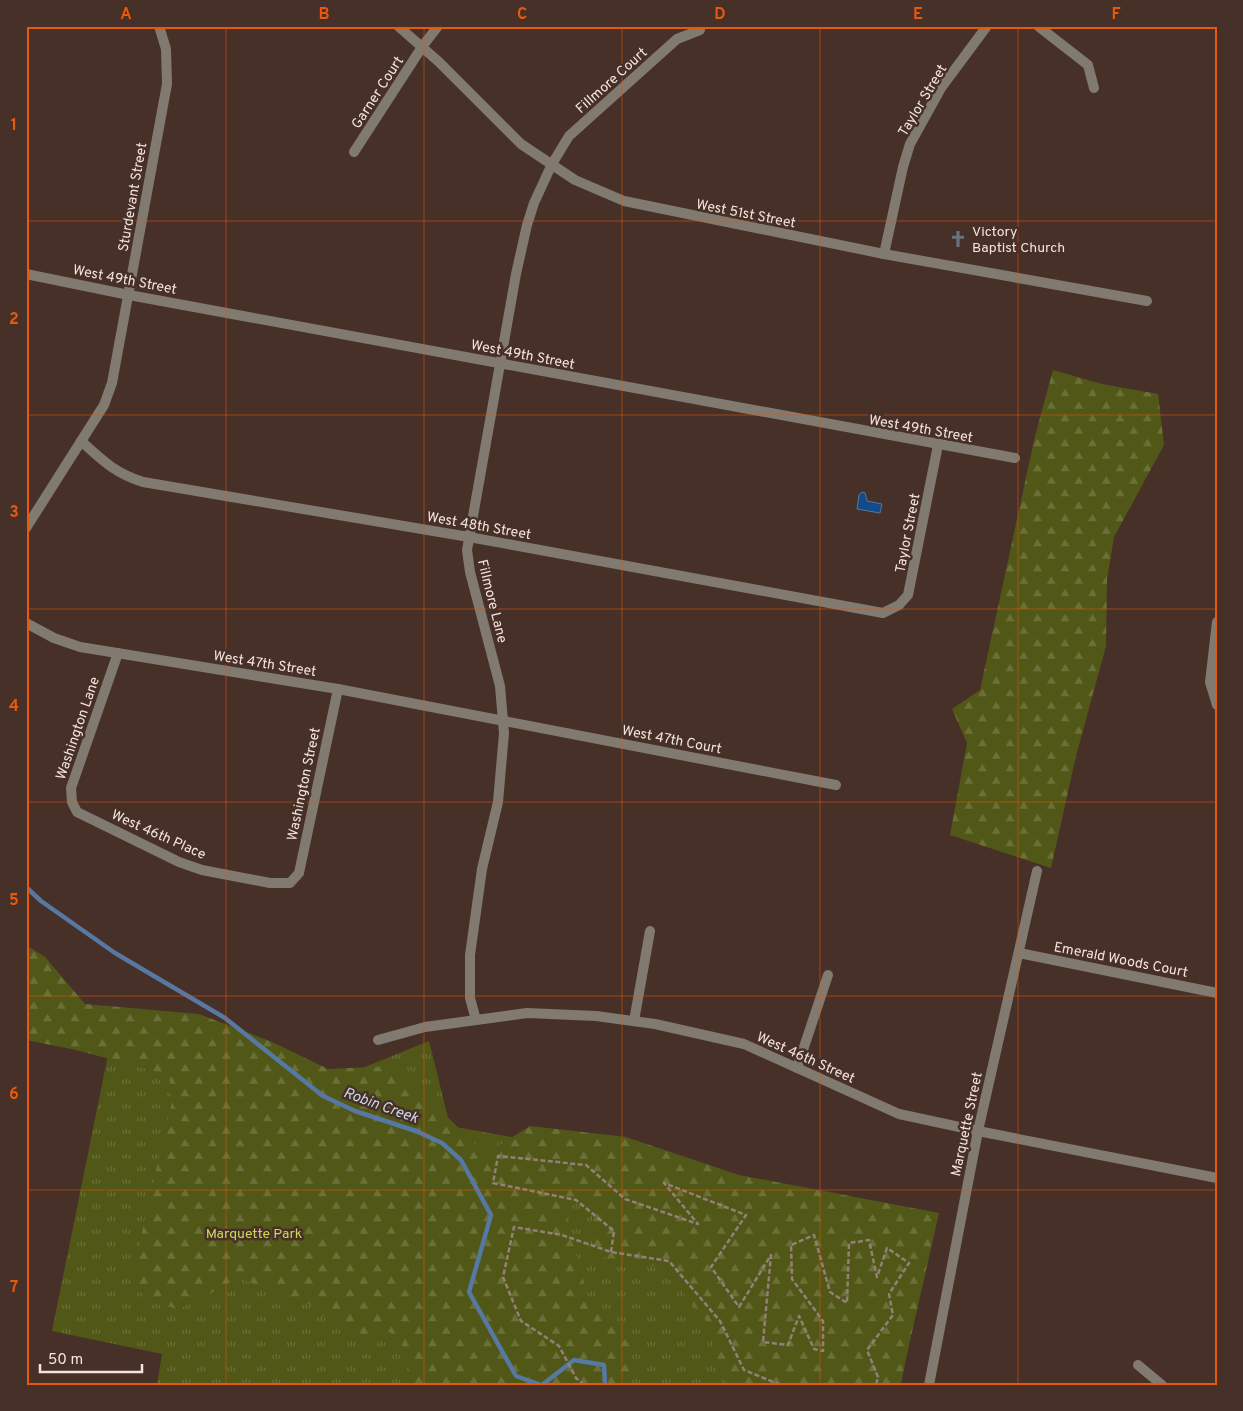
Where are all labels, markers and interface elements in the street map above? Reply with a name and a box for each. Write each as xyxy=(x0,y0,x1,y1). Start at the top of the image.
text: A xyxy=(120,5,132,25)
text: B xyxy=(318,5,330,25)
text: C xyxy=(517,5,527,25)
text: D xyxy=(714,5,726,25)
text: E xyxy=(913,5,923,25)
text: F xyxy=(1111,5,1121,25)
street label: Fillmore Court xyxy=(573,45,651,118)
street label: Garner Court xyxy=(349,53,408,132)
street label: Taylor Street xyxy=(895,62,951,140)
text: 1 xyxy=(11,116,17,136)
street label: Sturdevant Street xyxy=(116,141,151,253)
street label: West 51st Street xyxy=(694,196,797,232)
place label: Victory Baptist Church xyxy=(972,224,1065,257)
church icon: Victory Baptist Church xyxy=(948,229,968,249)
street label: West 49th Street xyxy=(71,262,178,299)
text: 2 xyxy=(9,310,19,330)
street label: West 49th Street xyxy=(469,337,576,374)
street label: West 49th Street xyxy=(867,412,974,447)
street label: Taylor Street xyxy=(892,492,925,575)
text: 3 xyxy=(9,503,19,523)
street label: West 48th Street xyxy=(425,509,532,544)
street label: Fillmore Lane xyxy=(473,558,510,645)
street label: West 47th Street xyxy=(212,648,317,681)
street label: Washington Lane xyxy=(53,675,104,782)
text: 4 xyxy=(9,697,19,717)
street label: West 47th Court xyxy=(620,722,723,758)
street label: Washington Street xyxy=(284,726,325,843)
street label: West 46th Place xyxy=(108,807,208,864)
text: 5 xyxy=(9,891,19,911)
street label: Emerald Woods Court xyxy=(1052,939,1189,982)
street label: West 46th Street xyxy=(754,1029,857,1088)
street label: Marquette Street xyxy=(948,1071,987,1178)
water label: Robin Creek xyxy=(340,1084,421,1129)
text: 6 xyxy=(9,1085,19,1105)
park label: Marquette Park xyxy=(206,1226,302,1243)
text: 7 xyxy=(10,1278,18,1298)
scale bar xyxy=(40,1341,142,1373)
text: 50 m xyxy=(48,1351,83,1370)

